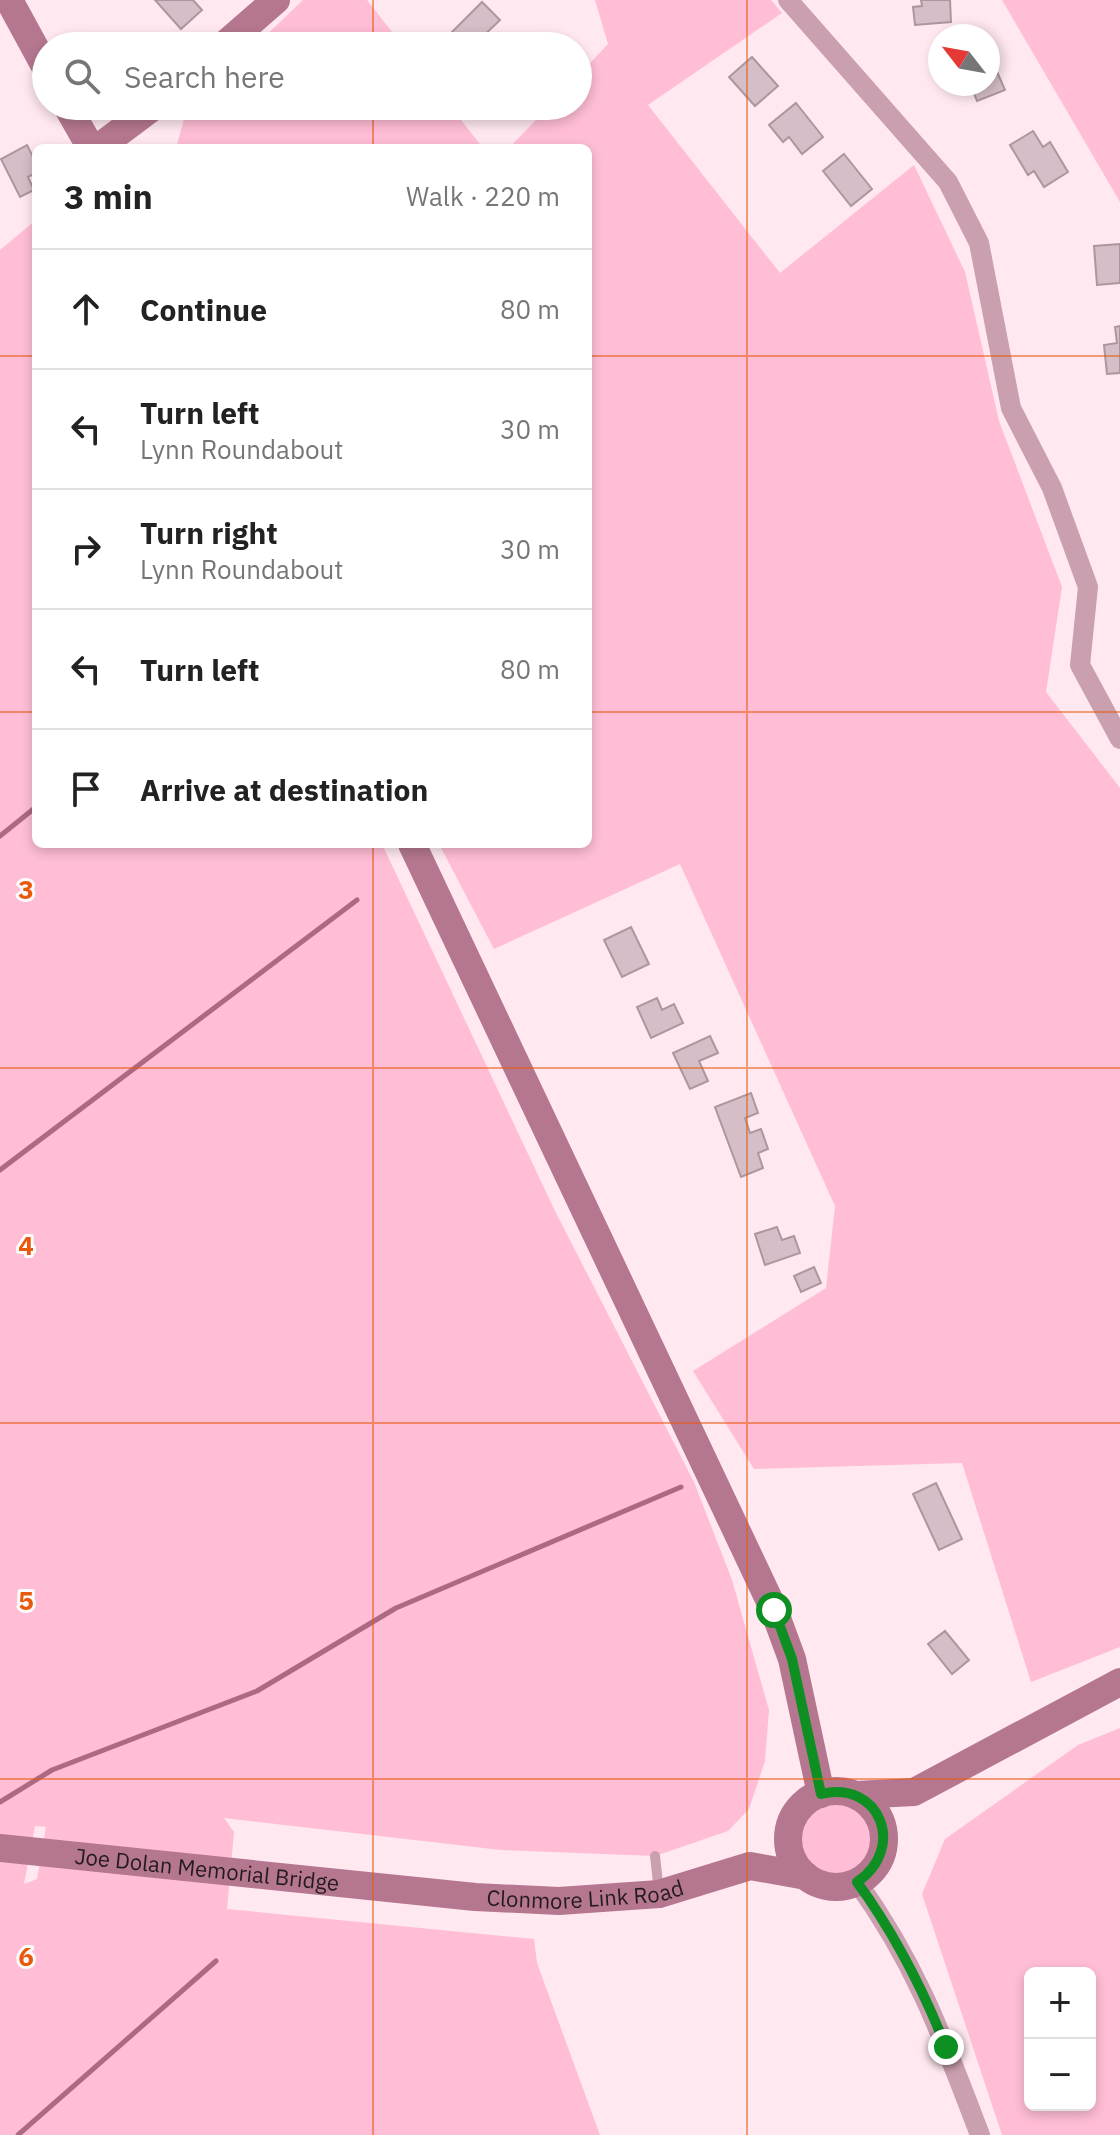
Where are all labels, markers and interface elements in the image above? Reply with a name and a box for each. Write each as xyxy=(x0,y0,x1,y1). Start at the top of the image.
north arrow xyxy=(928,24,1000,96)
search box xyxy=(32,32,592,120)
icon: search xyxy=(60,54,104,98)
text: Search here xyxy=(124,57,285,96)
text: 3 min xyxy=(64,174,153,218)
text: Walk · 220 m xyxy=(406,179,560,213)
icon: ahead xyxy=(64,287,108,331)
text: Continue xyxy=(140,290,267,329)
text: 80 m xyxy=(500,292,560,326)
text: Turn left xyxy=(140,393,259,432)
icon: left xyxy=(64,407,108,451)
text: 30 m xyxy=(500,412,560,446)
text: Lynn Roundabout xyxy=(140,432,343,466)
text: Turn right xyxy=(140,513,278,552)
icon: right xyxy=(64,527,108,571)
text: 30 m xyxy=(500,532,560,566)
text: Lynn Roundabout xyxy=(140,552,343,586)
icon: left xyxy=(64,647,108,691)
text: Turn left xyxy=(140,650,259,689)
text: 80 m xyxy=(500,652,560,686)
icon: arrive xyxy=(64,767,108,811)
text: Arrive at destination xyxy=(140,770,428,809)
text: 3 xyxy=(18,872,34,906)
text: 4 xyxy=(18,1228,34,1262)
text: 5 xyxy=(18,1583,34,1617)
route start xyxy=(756,1592,792,1628)
street label: Joe Dolan Memorial Bridge xyxy=(73,1841,341,1897)
street label: Clonmore Link Road xyxy=(486,1872,687,1915)
text: 6 xyxy=(18,1939,34,1973)
map controls xyxy=(1024,1967,1096,2111)
button: + xyxy=(1024,1967,1096,2039)
route end xyxy=(928,2029,964,2065)
button: − xyxy=(1024,2039,1096,2111)

